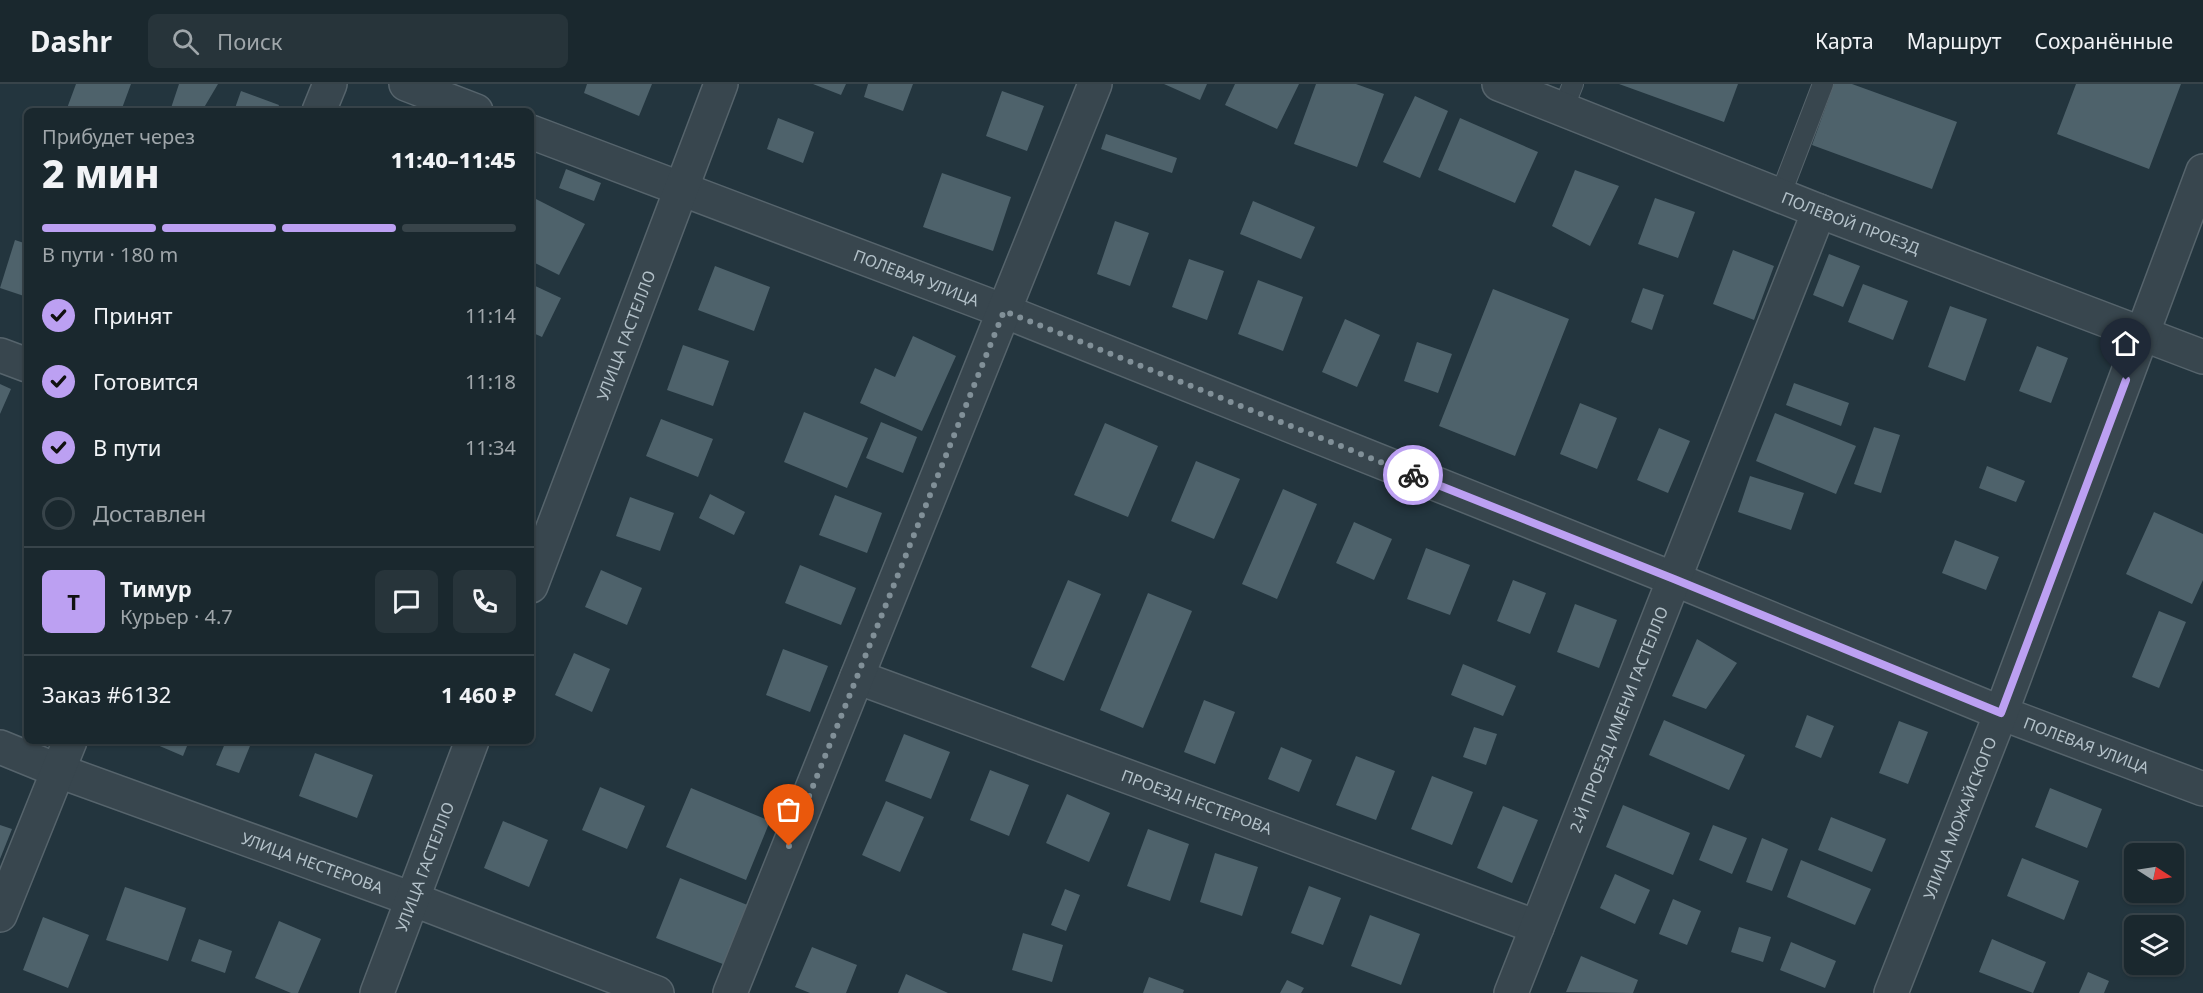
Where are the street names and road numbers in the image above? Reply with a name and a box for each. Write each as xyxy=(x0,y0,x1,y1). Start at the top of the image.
street label: ПОЛЕВОЙ ПРОЕЗД xyxy=(1778,186,1923,259)
street label: ПОЛЕВАЯ УЛИЦА xyxy=(850,244,983,312)
street label: УЛИЦА ГАСТЕЛЛО xyxy=(591,267,660,404)
street label: 2-Й ПРОЕЗД ИМЕНИ ГАСТЕЛЛО xyxy=(1564,603,1673,836)
street label: ПОЛЕВАЯ УЛИЦА xyxy=(2020,711,2153,779)
street label: УЛИЦА МОЖАЙСКОГО xyxy=(1918,733,2002,903)
street label: ПРОЕЗД НЕСТЕРОВА xyxy=(1118,764,1276,840)
street label: УЛИЦА ГАСТЕЛЛО xyxy=(390,798,459,935)
street label: УЛИЦА НЕСТЕРОВА xyxy=(238,827,387,899)

